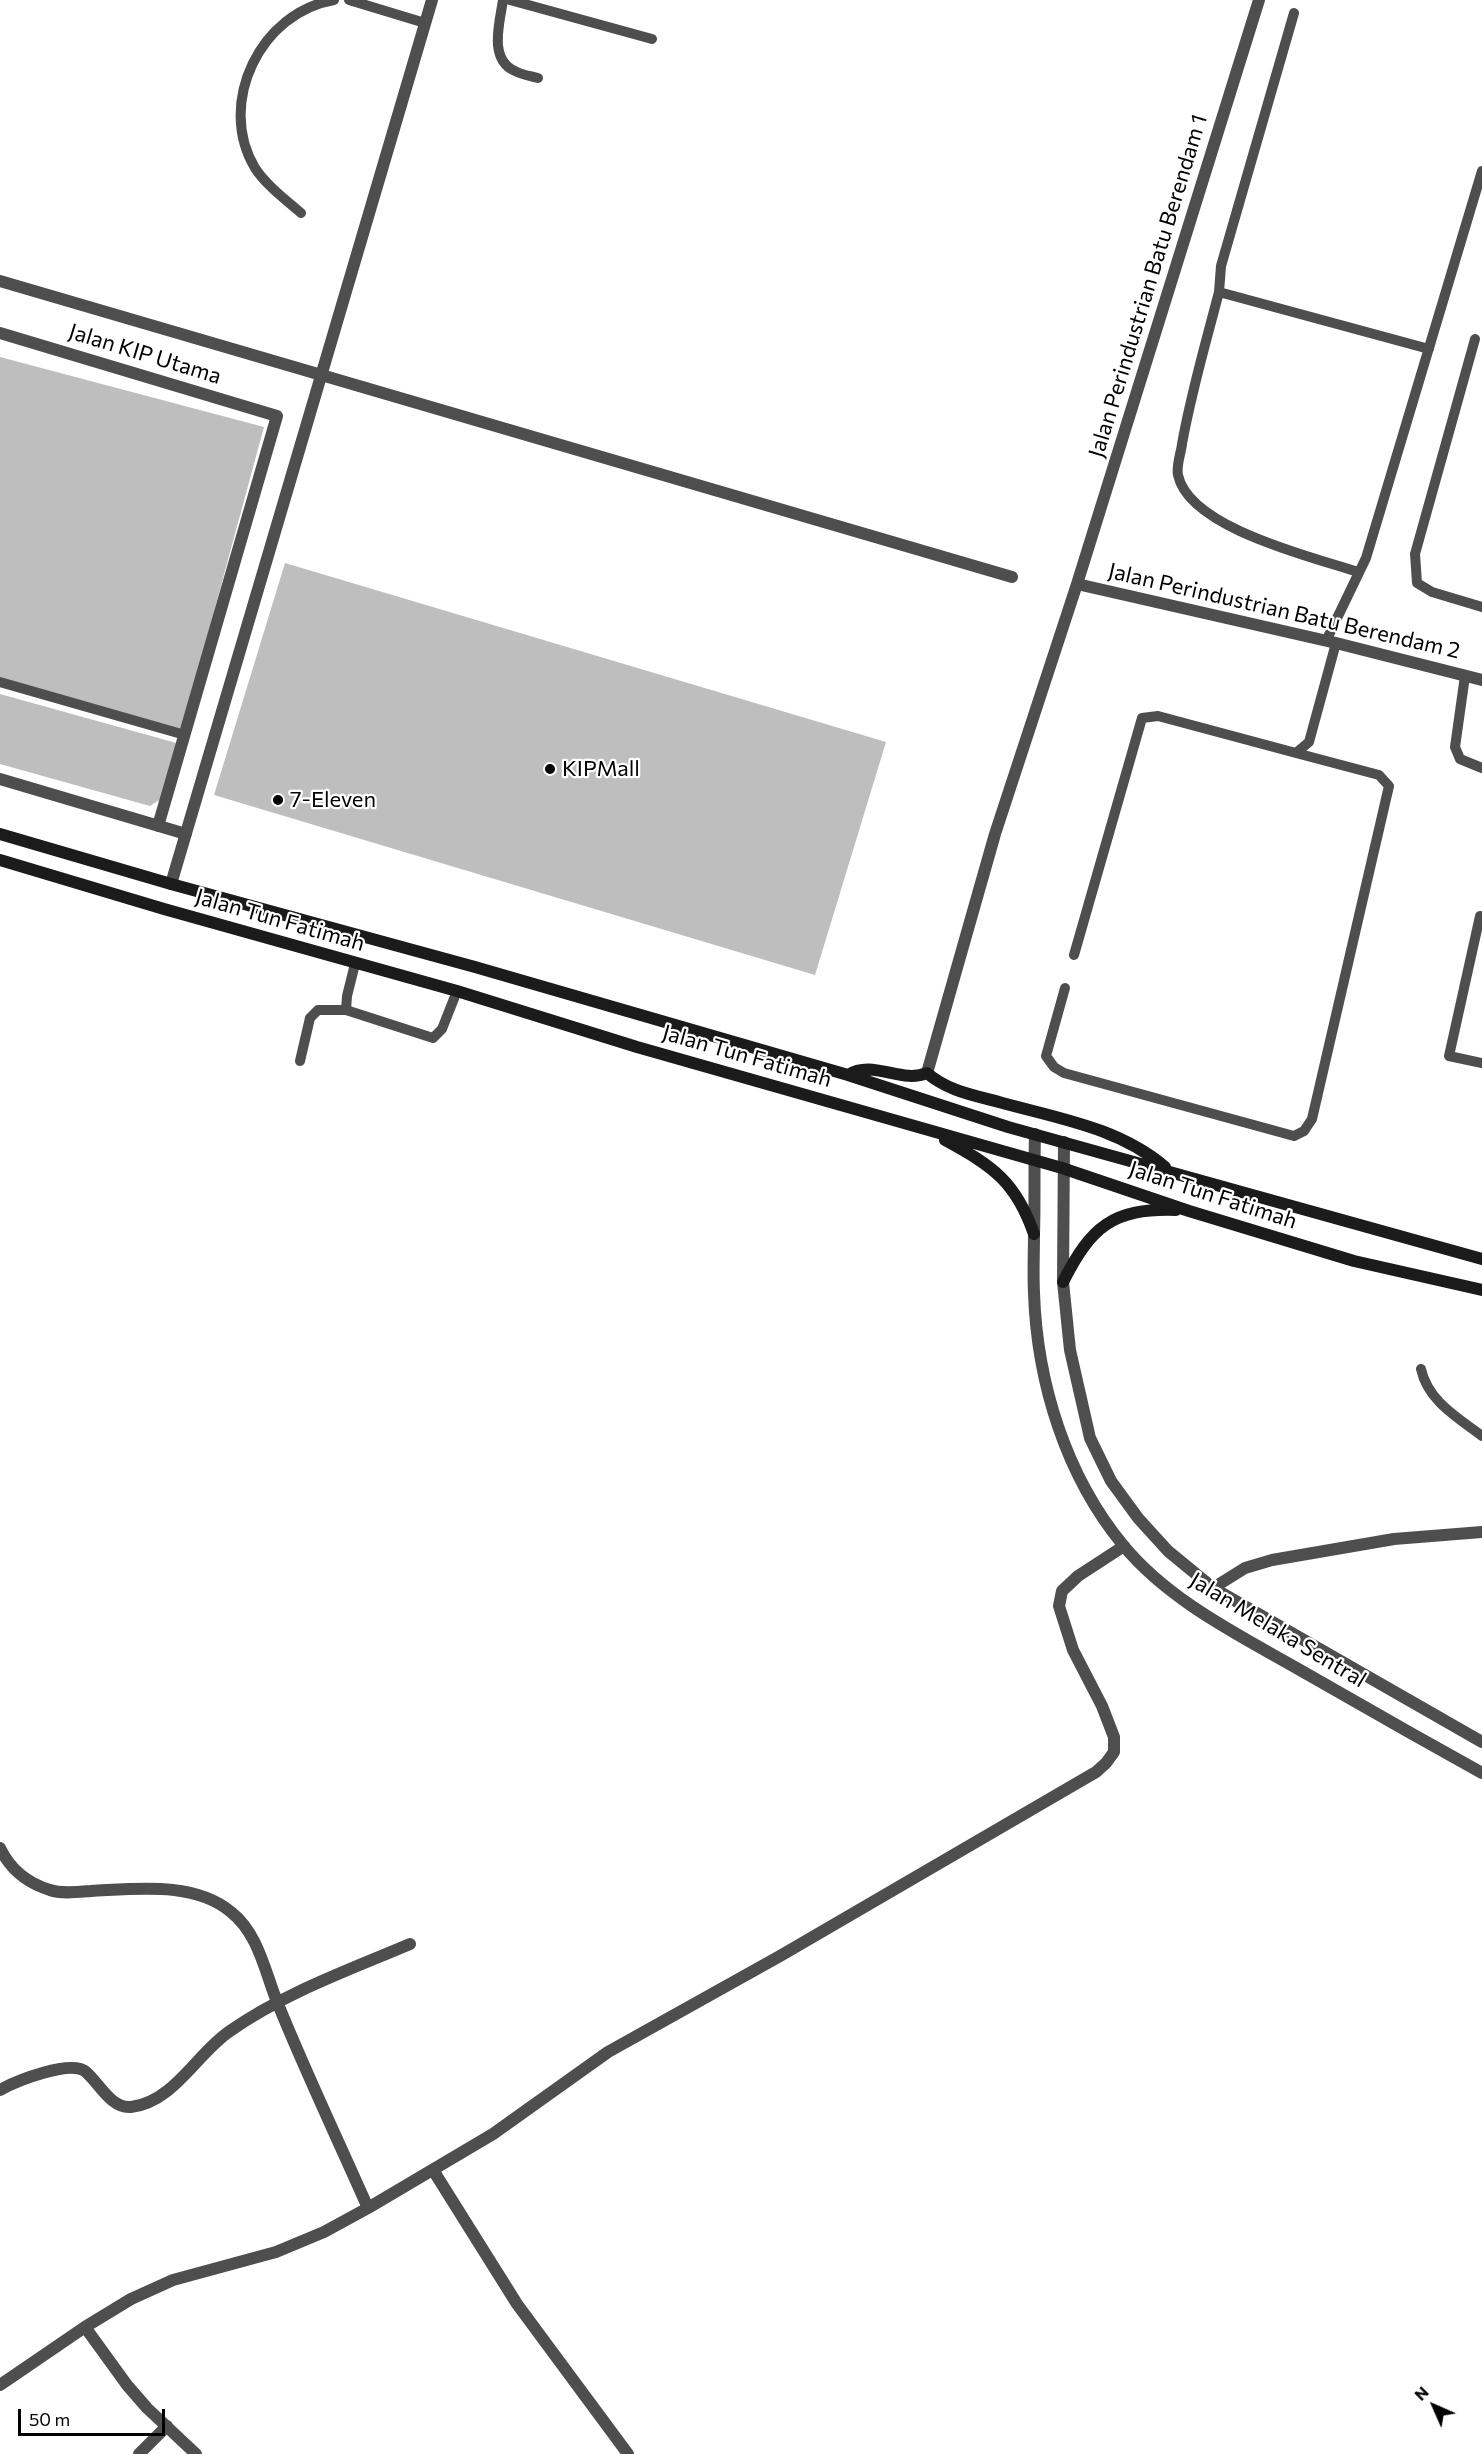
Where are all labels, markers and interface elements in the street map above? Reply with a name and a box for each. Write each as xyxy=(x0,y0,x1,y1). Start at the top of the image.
street label: Jalan Perindustrian Batu Berendam 1 xyxy=(1083,111,1213,461)
street label: Jalan KIP Utama xyxy=(66,318,224,390)
street label: Jalan Perindustrian Batu Berendam 2 xyxy=(1106,558,1462,664)
place label: KIPMall xyxy=(562,756,640,782)
marker: KIPMall xyxy=(543,762,557,776)
place label: 7-Eleven xyxy=(290,787,376,813)
marker: 7-Eleven xyxy=(271,793,285,807)
street label: Jalan Tun Fatimah xyxy=(192,883,368,957)
street label: Jalan Tun Fatimah xyxy=(659,1019,835,1093)
street label: Jalan Tun Fatimah xyxy=(1126,1155,1300,1235)
street label: Jalan Melaka Sentral xyxy=(1185,1567,1371,1693)
north arrow xyxy=(1404,2376,1464,2436)
text: N xyxy=(1410,2382,1432,2404)
scale bar xyxy=(21,2397,168,2435)
text: 50 m xyxy=(29,2408,70,2430)

